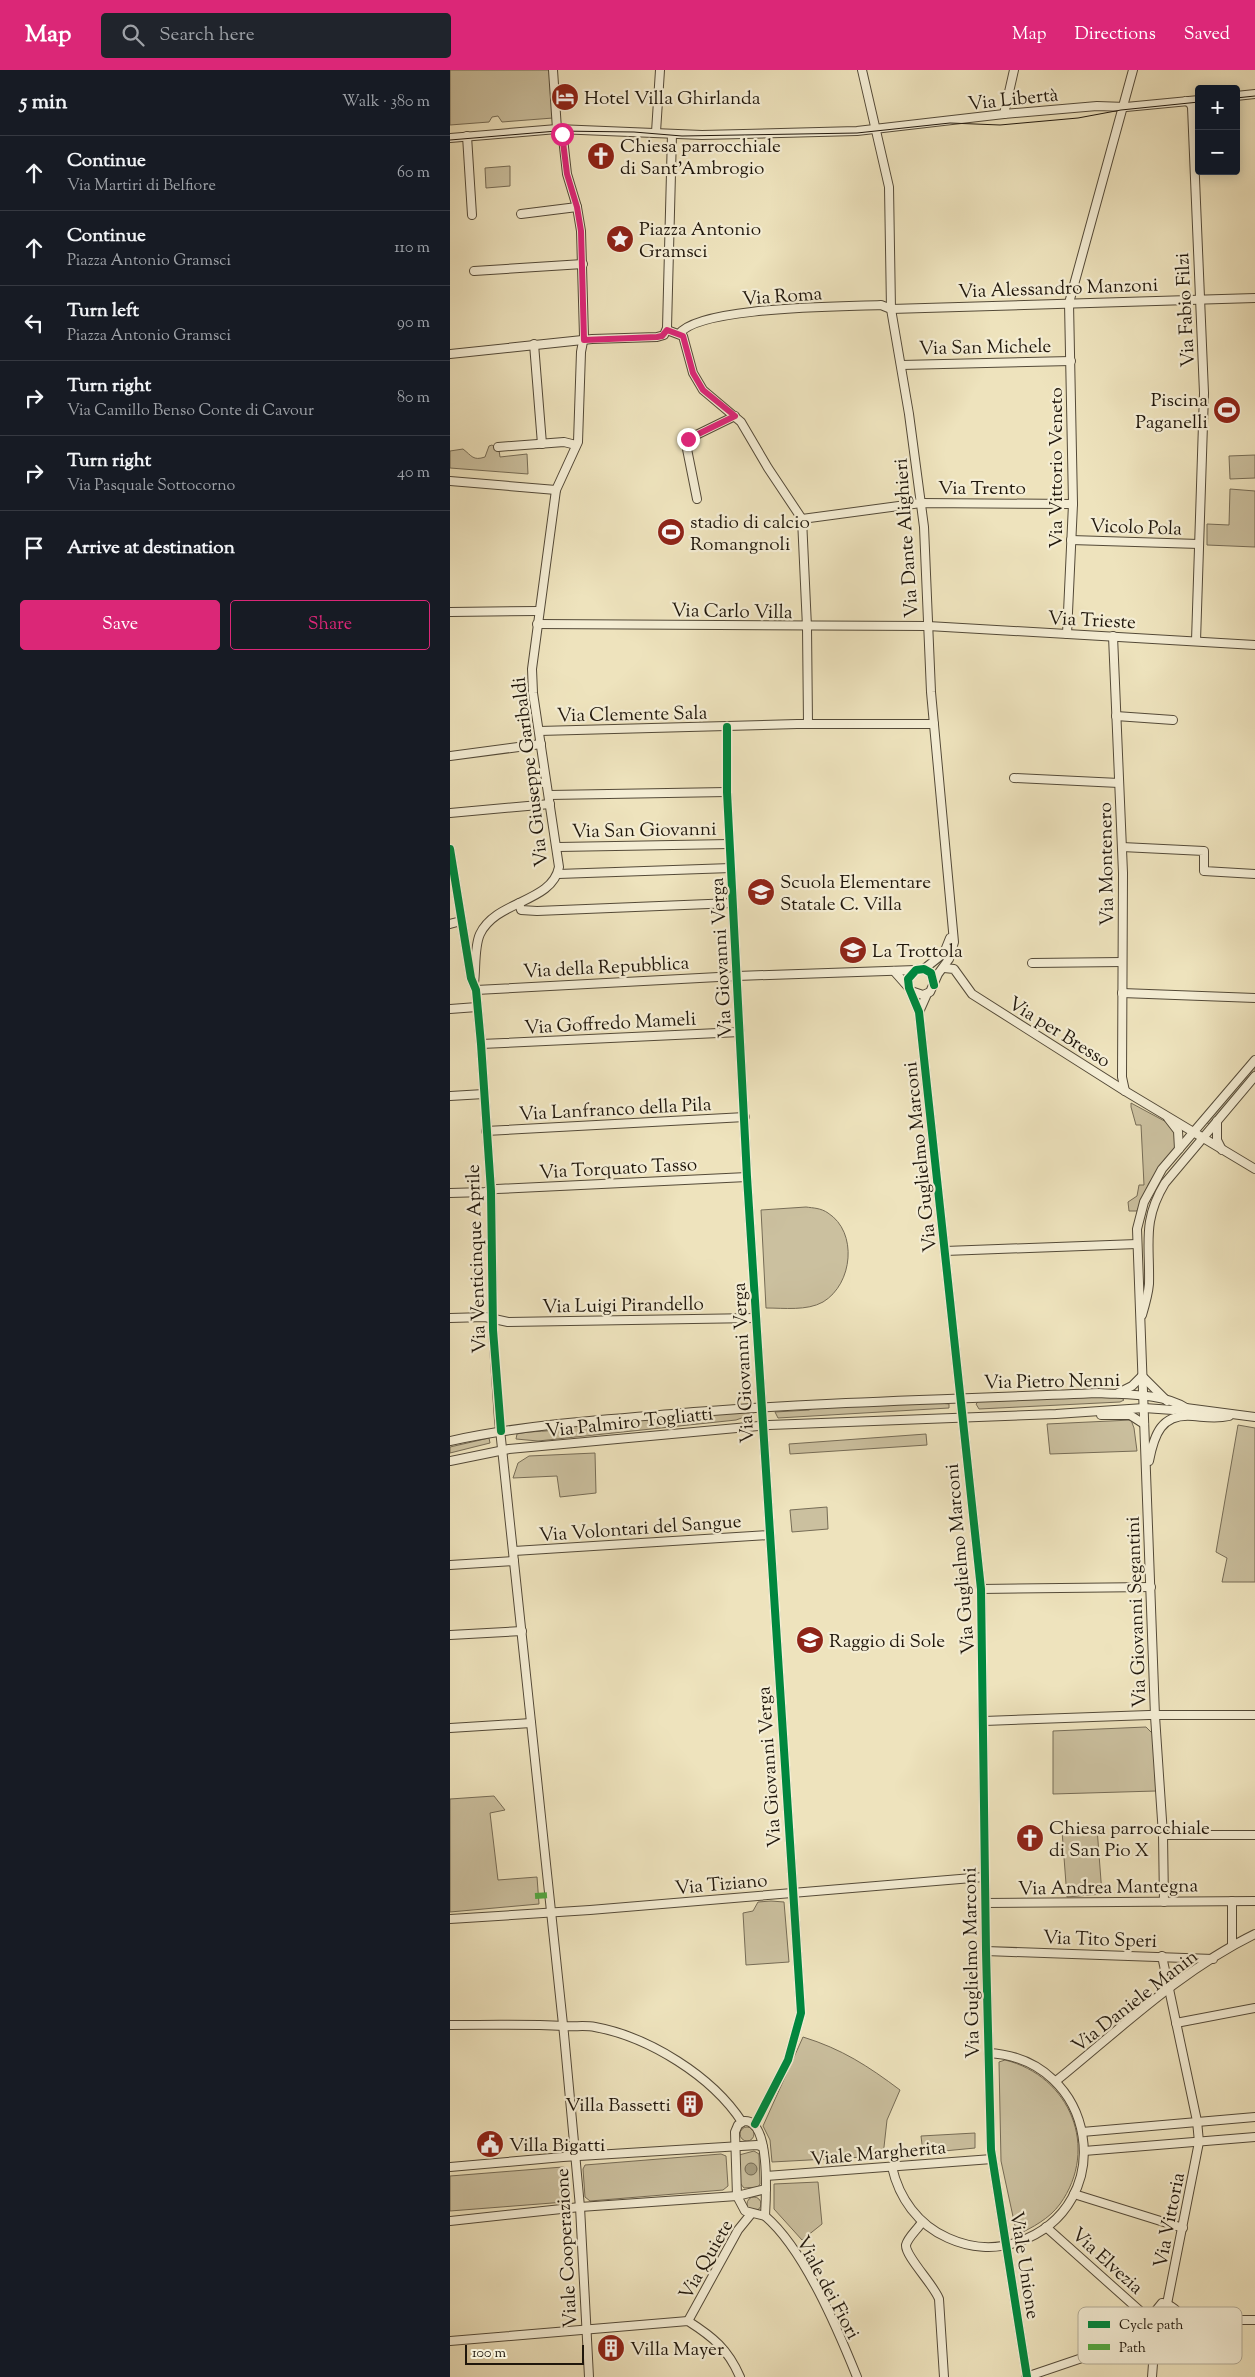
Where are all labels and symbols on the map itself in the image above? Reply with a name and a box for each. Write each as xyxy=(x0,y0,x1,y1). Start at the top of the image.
hotel icon: Hotel Villa Ghirlanda xyxy=(550,82,580,112)
street label: Via Libertà xyxy=(967,82,1060,119)
place label: Hotel Villa Ghirlanda xyxy=(584,86,761,113)
route start xyxy=(551,123,574,146)
place label: Chiesa parrocchiale di Sant'Ambrogio xyxy=(620,134,781,183)
church icon: Chiesa parrocchiale di Sant'Ambrogio xyxy=(586,141,616,171)
place label: Piazza Antonio Gramsci xyxy=(639,217,761,266)
place icon: Piazza Antonio Gramsci xyxy=(605,224,635,254)
street label: Via Fabio Filzi xyxy=(1170,252,1203,368)
street label: Via Alessandro Manzoni xyxy=(958,273,1159,306)
street label: Via Roma xyxy=(741,281,823,314)
street label: Via San Michele xyxy=(918,334,1052,363)
street label: Via Vittorio Veneto xyxy=(1044,387,1071,549)
place label: Piscina Paganelli xyxy=(1135,388,1208,437)
sports icon: Piscina Paganelli xyxy=(1212,395,1242,425)
route end xyxy=(677,428,700,451)
street label: Via Dante Alighieri xyxy=(888,457,927,618)
street label: Via Trento xyxy=(938,476,1026,503)
place label: stadio di calcio Romangnoli xyxy=(690,510,810,559)
street label: Vicolo Pola xyxy=(1089,513,1183,544)
sports icon: stadio di calcio Romangnoli xyxy=(656,517,686,547)
street label: Via Carlo Villa xyxy=(671,598,793,627)
street label: Via Trieste xyxy=(1047,606,1137,637)
street label: Via Giuseppe Garibaldi xyxy=(506,675,557,868)
street label: Via Clemente Sala xyxy=(556,701,708,730)
street label: Via Montenero xyxy=(1093,802,1122,926)
street label: Via San Giovanni xyxy=(571,817,717,846)
place label: Scuola Elementare Statale C. Villa xyxy=(780,870,931,919)
street label: Via Giovanni Verga xyxy=(705,876,740,1039)
school or university icon: Scuola Elementare Statale C. Villa xyxy=(746,877,776,907)
school or university icon: La Trottola xyxy=(838,935,868,965)
place label: La Trottola xyxy=(872,939,963,966)
street label: Via della Repubblica xyxy=(522,951,690,986)
street label: Via per Bresso xyxy=(1002,991,1115,1075)
street label: Via Goffredo Mameli xyxy=(524,1007,697,1042)
street label: Via Guglielmo Marconi xyxy=(898,1060,945,1253)
street label: Via Lanfranco della Pila xyxy=(518,1092,712,1129)
street label: Via Torquato Tasso xyxy=(538,1152,698,1187)
street label: Via Venticinque Aprile xyxy=(461,1164,494,1354)
street label: Via Giovanni Verga xyxy=(727,1281,762,1444)
street label: Via Luigi Pirandello xyxy=(542,1292,704,1321)
street label: Via Pietro Nenni xyxy=(984,1368,1121,1397)
street label: Via Palmiro Togliatti xyxy=(544,1401,714,1446)
street label: Via Guglielmo Marconi xyxy=(940,1462,983,1655)
street label: Via Volontari del Sangue xyxy=(538,1509,743,1550)
street label: Via Giovanni Segantini xyxy=(1121,1516,1154,1708)
school or university icon: Raggio di Sole xyxy=(795,1625,825,1655)
place label: Raggio di Sole xyxy=(829,1629,945,1656)
street label: Via Giovanni Verga xyxy=(751,1685,790,1848)
place label: Chiesa parrocchiale di San Pio X xyxy=(1049,1816,1210,1865)
church icon: Chiesa parrocchiale di San Pio X xyxy=(1015,1823,1045,1853)
street label: Via Guglielmo Marconi xyxy=(957,1867,988,2059)
street label: Via Tiziano xyxy=(674,1868,769,1903)
street label: Via Andrea Mantegna xyxy=(1018,1873,1199,1904)
street label: Via Tito Speri xyxy=(1042,1925,1158,1956)
street label: Via Daniele Manin xyxy=(1067,1944,1204,2060)
building icon: Villa Bassetti xyxy=(675,2089,705,2119)
place label: Villa Bassetti xyxy=(565,2093,671,2120)
public building icon: Villa Bigatti xyxy=(475,2129,505,2159)
place label: Villa Bigatti xyxy=(509,2133,606,2160)
street label: Viale Margherita xyxy=(809,2135,947,2174)
street label: Viale Cooperazione xyxy=(550,2167,585,2328)
street label: Via Vittoria xyxy=(1148,2170,1193,2270)
street label: Viale Unione xyxy=(1002,2210,1045,2321)
street label: Via Quiete xyxy=(673,2215,741,2305)
street label: Via Elvezia xyxy=(1064,2222,1148,2302)
street label: Viale dei Fiori xyxy=(788,2232,865,2345)
legend xyxy=(1078,2307,1242,2364)
text: Cycle path xyxy=(1119,2316,1183,2336)
building icon: Villa Mayer xyxy=(596,2333,626,2363)
place label: Villa Mayer xyxy=(630,2337,724,2364)
text: Path xyxy=(1119,2339,1146,2359)
scale bar xyxy=(465,2342,584,2365)

